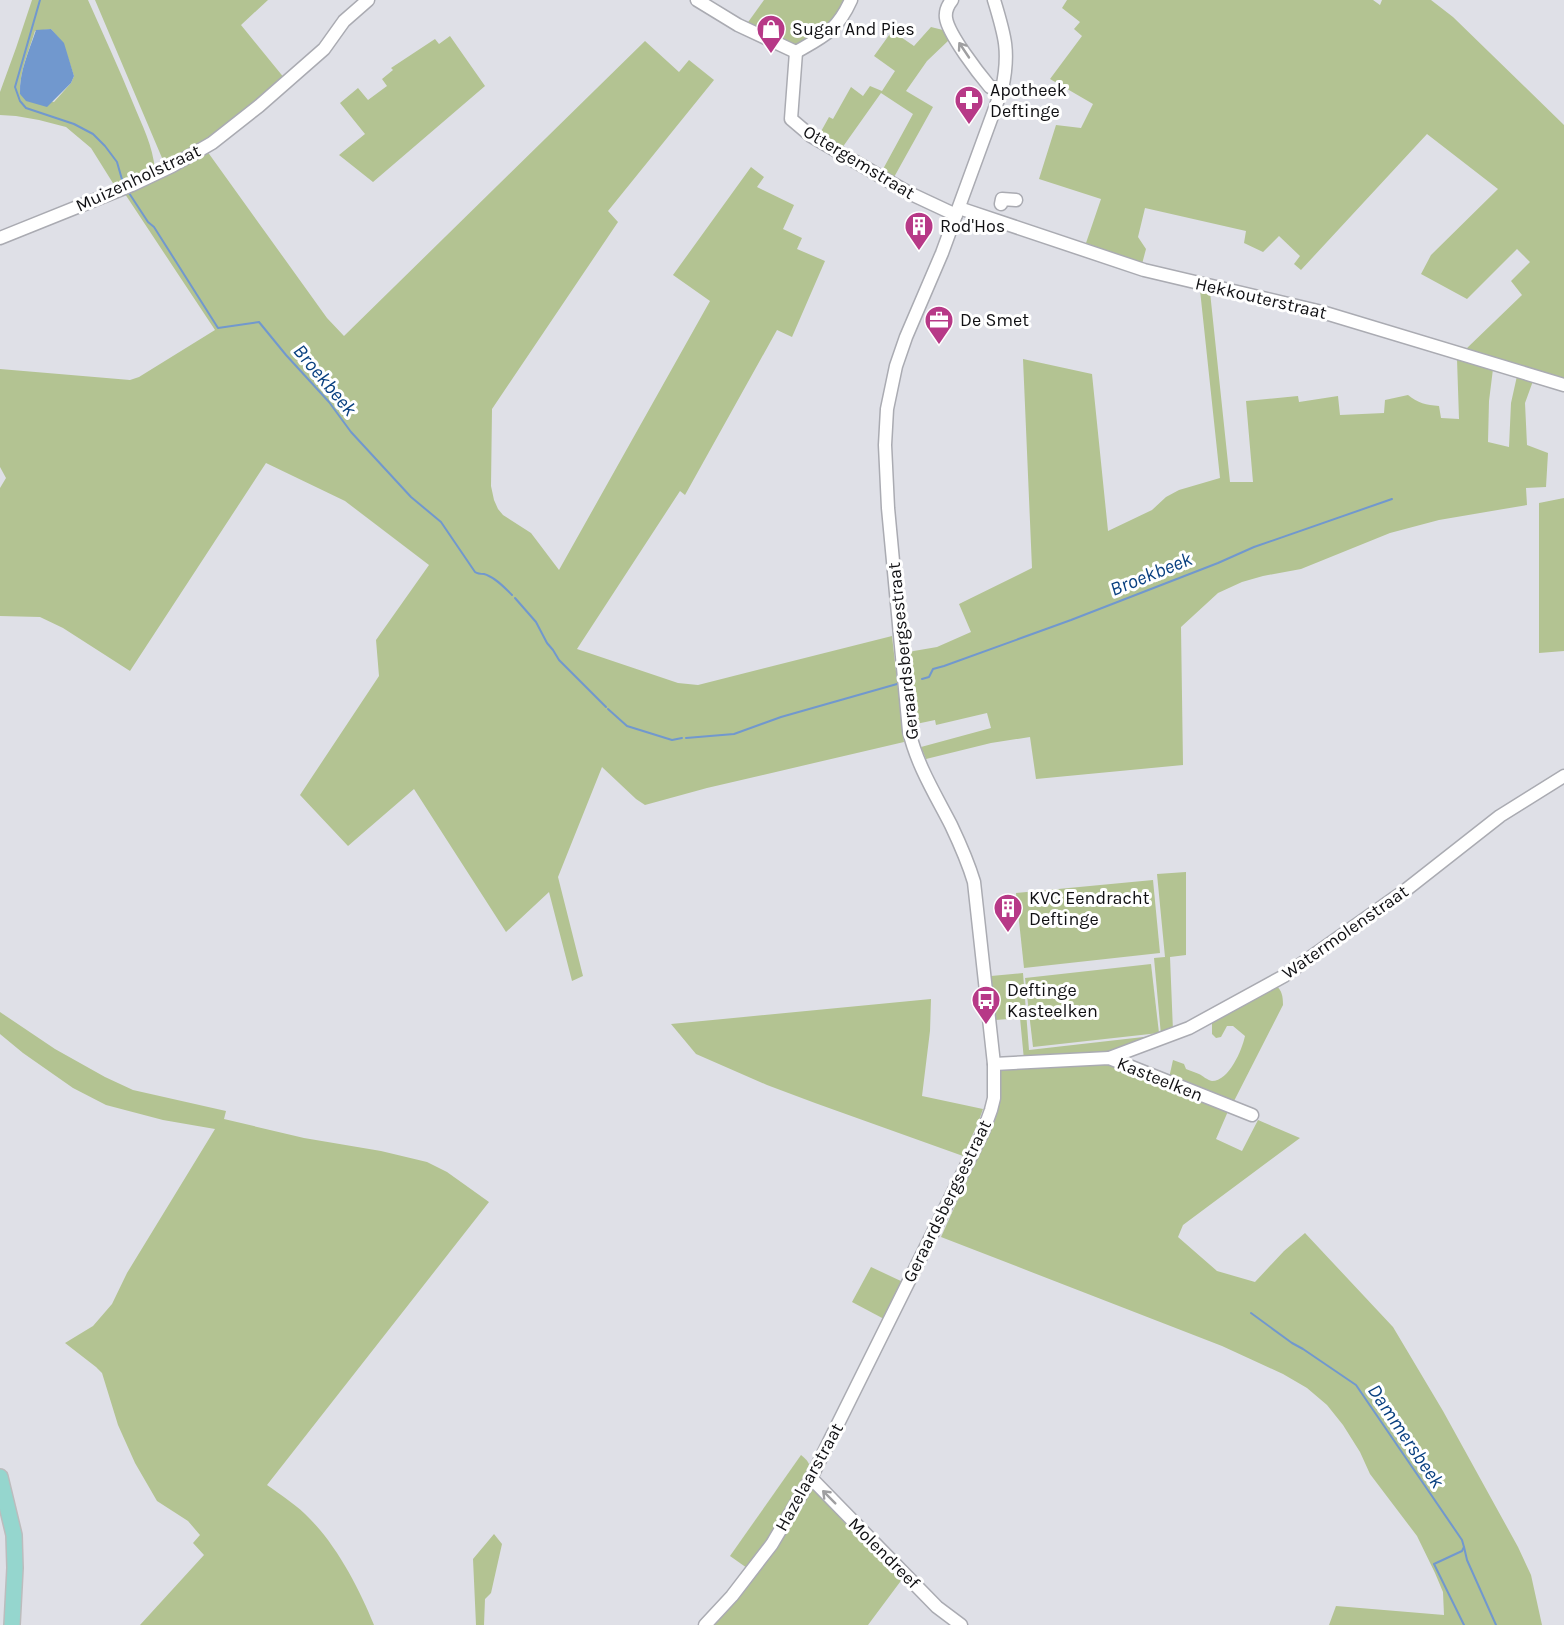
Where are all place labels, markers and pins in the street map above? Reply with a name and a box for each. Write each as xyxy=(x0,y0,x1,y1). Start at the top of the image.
shop icon: Sugar And Pies xyxy=(755,13,787,55)
place label: Sugar And Pies xyxy=(792,18,915,40)
place label: Apotheek Deftinge xyxy=(990,79,1067,122)
pharmacy icon: Apotheek Deftinge xyxy=(953,84,985,126)
building icon: Rod'Hos xyxy=(903,210,935,252)
place label: Rod'Hos xyxy=(940,215,1005,237)
office icon: De Smet xyxy=(923,304,955,346)
place label: De Smet xyxy=(960,309,1029,331)
place label: KVC Eendracht Deftinge xyxy=(1029,887,1150,930)
building icon: KVC Eendracht Deftinge xyxy=(992,892,1024,934)
place label: Deftinge Kasteelken xyxy=(1007,979,1098,1022)
bus stop icon: Deftinge Kasteelken xyxy=(970,984,1002,1026)

